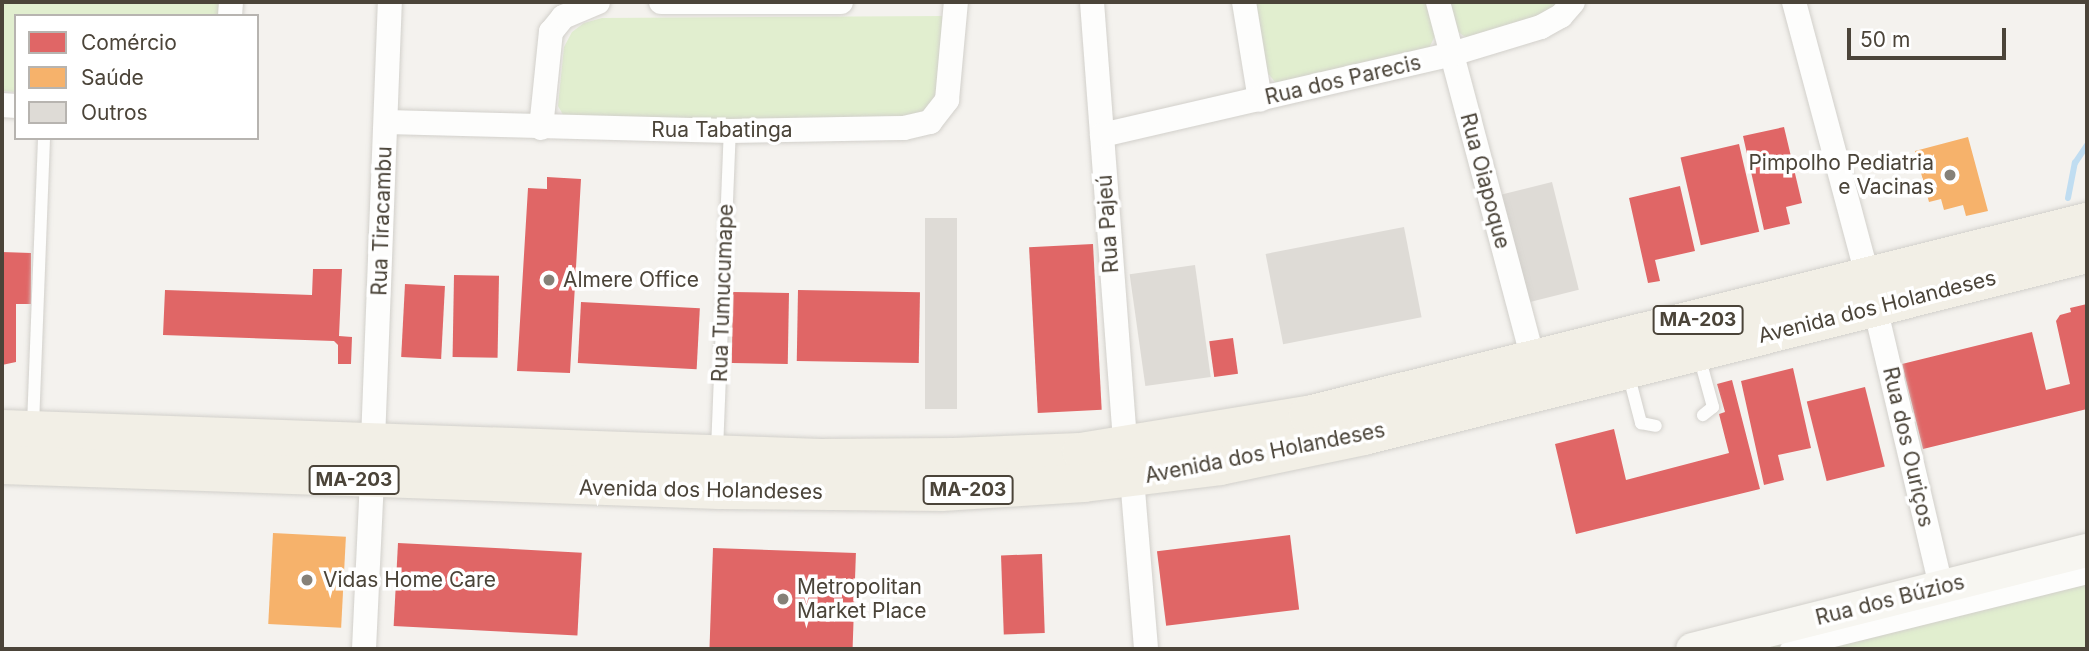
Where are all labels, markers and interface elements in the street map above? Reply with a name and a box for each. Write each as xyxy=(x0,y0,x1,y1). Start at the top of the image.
legend xyxy=(14,14,259,140)
scale bar xyxy=(1851,14,2010,58)
text: 50 m xyxy=(1860,27,1910,52)
text: Comércio xyxy=(81,30,177,55)
street label: Rua dos Parecis xyxy=(1263,50,1423,110)
text: Saúde xyxy=(81,65,144,90)
text: Outros xyxy=(81,100,148,125)
street label: Rua Oiapoque xyxy=(1455,110,1515,252)
street label: Rua Tabatinga xyxy=(651,117,793,143)
street label: Rua Tiracambu xyxy=(367,146,397,296)
place label: Pimpolho Pediatria e Vacinas xyxy=(1748,150,1934,200)
marker: Pimpolho Pediatria e Vacinas xyxy=(1940,165,1960,185)
street label: Rua Pajeú xyxy=(1092,174,1124,274)
street label: Rua Tumucumape xyxy=(707,203,739,383)
street label: Avenida dos Holandeses xyxy=(1755,265,1999,349)
place label: Almere Office xyxy=(563,267,699,293)
marker: Almere Office xyxy=(541,272,557,288)
road number: MA-203 xyxy=(1652,304,1744,336)
street label: Rua dos Ouriços xyxy=(1877,364,1939,530)
street label: Avenida dos Holandeses xyxy=(1143,417,1387,489)
road number: MA-203 xyxy=(308,464,400,495)
street label: Avenida dos Holandeses xyxy=(579,475,823,505)
road number: MA-203 xyxy=(922,475,1014,505)
place label: Vidas Home Care xyxy=(323,567,496,593)
street label: Rua dos Búzios xyxy=(1813,569,1967,631)
marker: Vidas Home Care xyxy=(297,570,317,590)
place label: Metropolitan Market Place xyxy=(797,574,927,624)
marker: Metropolitan Market Place xyxy=(775,591,791,607)

